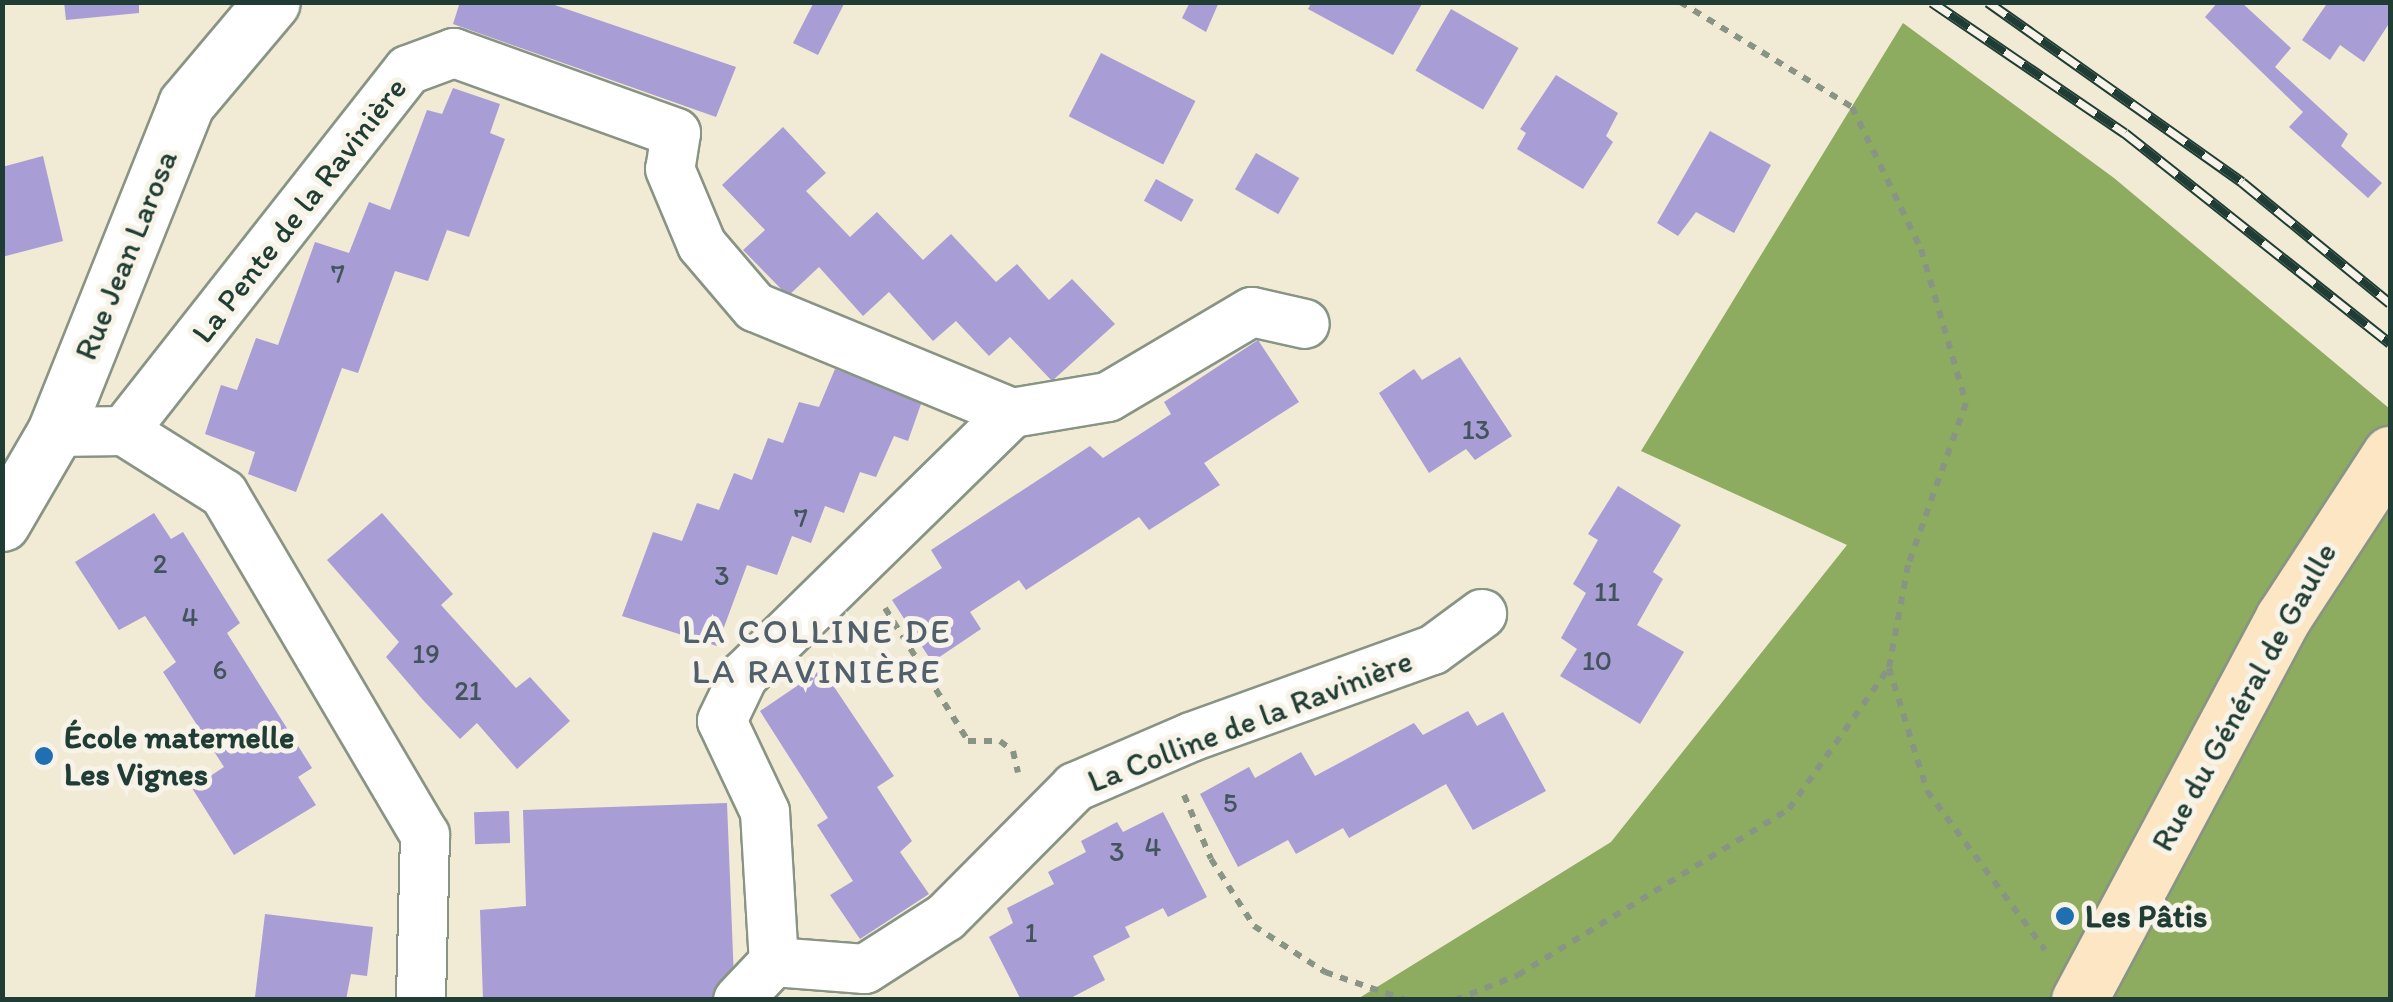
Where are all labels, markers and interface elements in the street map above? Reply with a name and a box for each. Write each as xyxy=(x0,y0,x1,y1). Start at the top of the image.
street label: La Pente de la Ravinière xyxy=(184,70,414,350)
street label: Rue Jean Larosa xyxy=(66,144,186,366)
house number: 7 xyxy=(331,256,345,290)
house number: 13 xyxy=(1462,412,1490,446)
house number: 7 xyxy=(794,500,808,534)
street label: Rue du Général de Gaulle xyxy=(2143,536,2345,858)
house number: 2 xyxy=(153,546,167,580)
house number: 3 xyxy=(714,558,730,592)
house number: 11 xyxy=(1594,574,1620,608)
house number: 4 xyxy=(182,599,198,633)
district label: LA COLLINE DE LA RAVINIÈRE xyxy=(684,610,950,692)
house number: 19 xyxy=(412,636,440,670)
street label: La Colline de la Ravinière xyxy=(1082,641,1418,801)
house number: 10 xyxy=(1582,643,1612,677)
house number: 6 xyxy=(213,652,227,686)
house number: 21 xyxy=(454,673,482,707)
place label: École maternelle Les Vignes xyxy=(64,719,295,794)
marker: École maternelle Les Vignes xyxy=(33,745,55,767)
house number: 5 xyxy=(1223,785,1237,819)
house number: 4 xyxy=(1145,829,1161,863)
house number: 3 xyxy=(1109,834,1125,868)
place label: Les Pâtis xyxy=(2085,897,2206,935)
marker: Les Pâtis xyxy=(2054,905,2076,927)
house number: 1 xyxy=(1025,915,1037,949)

